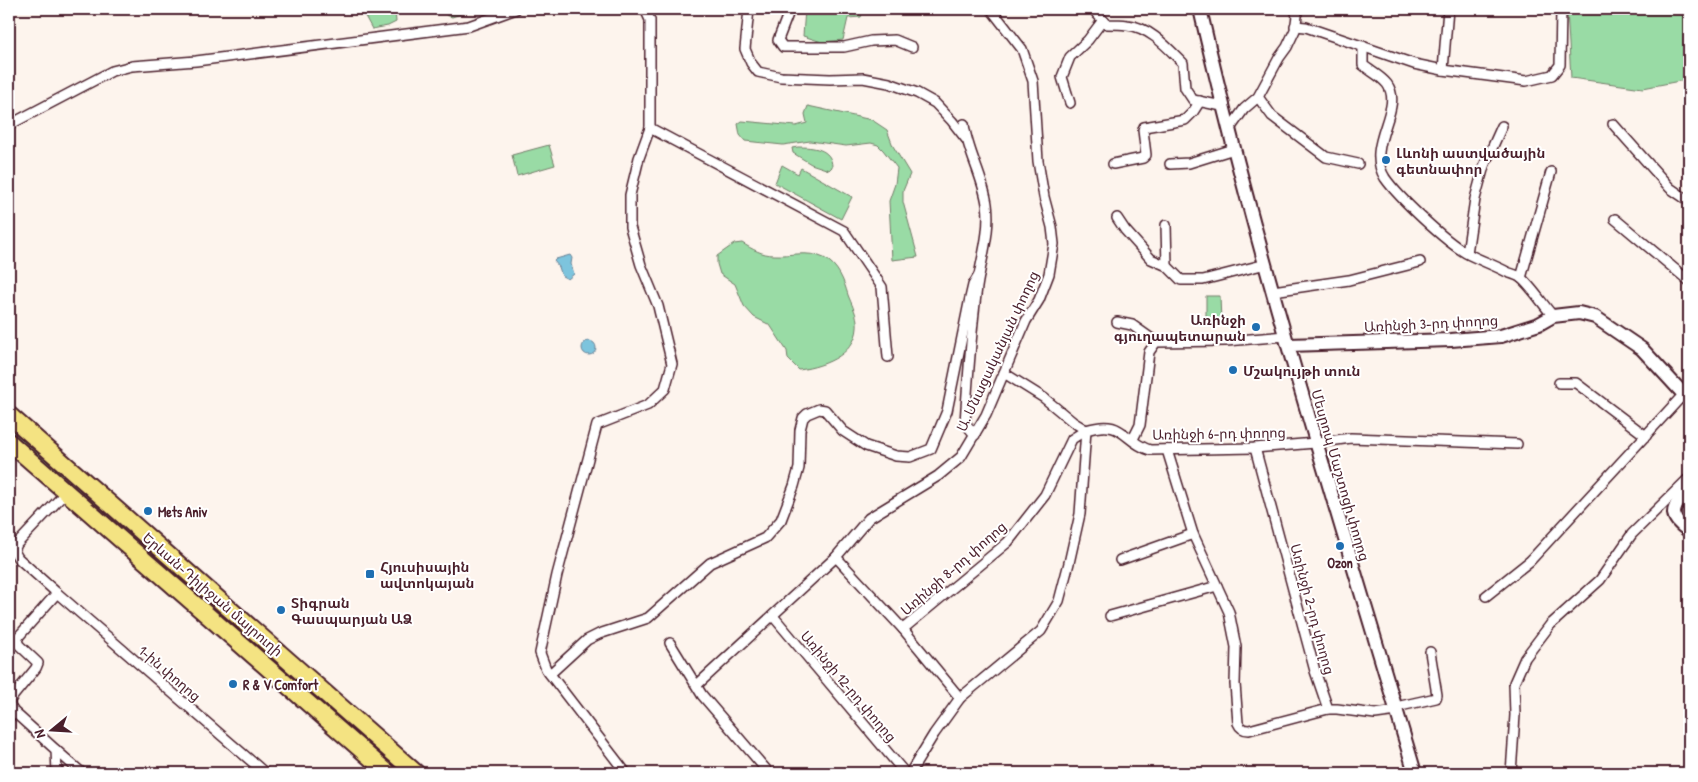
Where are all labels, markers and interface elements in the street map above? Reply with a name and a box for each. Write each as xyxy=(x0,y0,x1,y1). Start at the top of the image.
place label: Լևոնի աստվածային գետնափոր xyxy=(1396,143,1545,178)
marker: Լևոնի աստվածային գետնափոր xyxy=(1380,154,1392,166)
street label: Ա. Մնացականյան փողոց xyxy=(951,268,1043,434)
place label: Առինջի գյուղապետարան xyxy=(1114,310,1246,345)
street label: Առինջի 3-րդ փողոց xyxy=(1363,310,1499,336)
marker: Առինջի գյուղապետարան xyxy=(1250,321,1262,333)
place label: Մշակույթի տուն xyxy=(1243,361,1361,380)
marker: Մշակույթի տուն xyxy=(1227,364,1239,376)
street label: Մեսրոպ Մաշտոցի փողոց xyxy=(1307,387,1375,563)
street label: Առինջի 6-րդ փողոց xyxy=(1152,422,1286,444)
place label: Mets Aniv xyxy=(158,502,208,521)
marker: Mets Aniv xyxy=(142,505,154,517)
street label: Առինջի 8-րդ փողոց xyxy=(896,517,1010,619)
street label: Երևան-Դիլիջան մայրուղի xyxy=(139,528,287,660)
marker: Ozon xyxy=(1334,540,1346,552)
street label: Առինջի 2-րդ փողոց xyxy=(1286,541,1340,677)
place label: Ozon xyxy=(1327,553,1353,572)
place label: Հյուսիսային ավտոկայան xyxy=(380,557,475,592)
marker: Հյուսիսային ավտոկայան xyxy=(364,568,376,580)
place label: Տիգրան Գասպարյան ԱՁ xyxy=(291,593,412,628)
marker: Տիգրան Գասպարյան ԱՁ xyxy=(275,604,287,616)
street label: Առինջի 12-րդ փողոց xyxy=(797,626,901,746)
street label: 1-ին փողոց xyxy=(135,641,205,705)
place label: R & V Comfort xyxy=(243,675,319,694)
marker: R & V Comfort xyxy=(227,678,239,690)
north arrow xyxy=(28,704,78,754)
text: N xyxy=(29,727,49,741)

